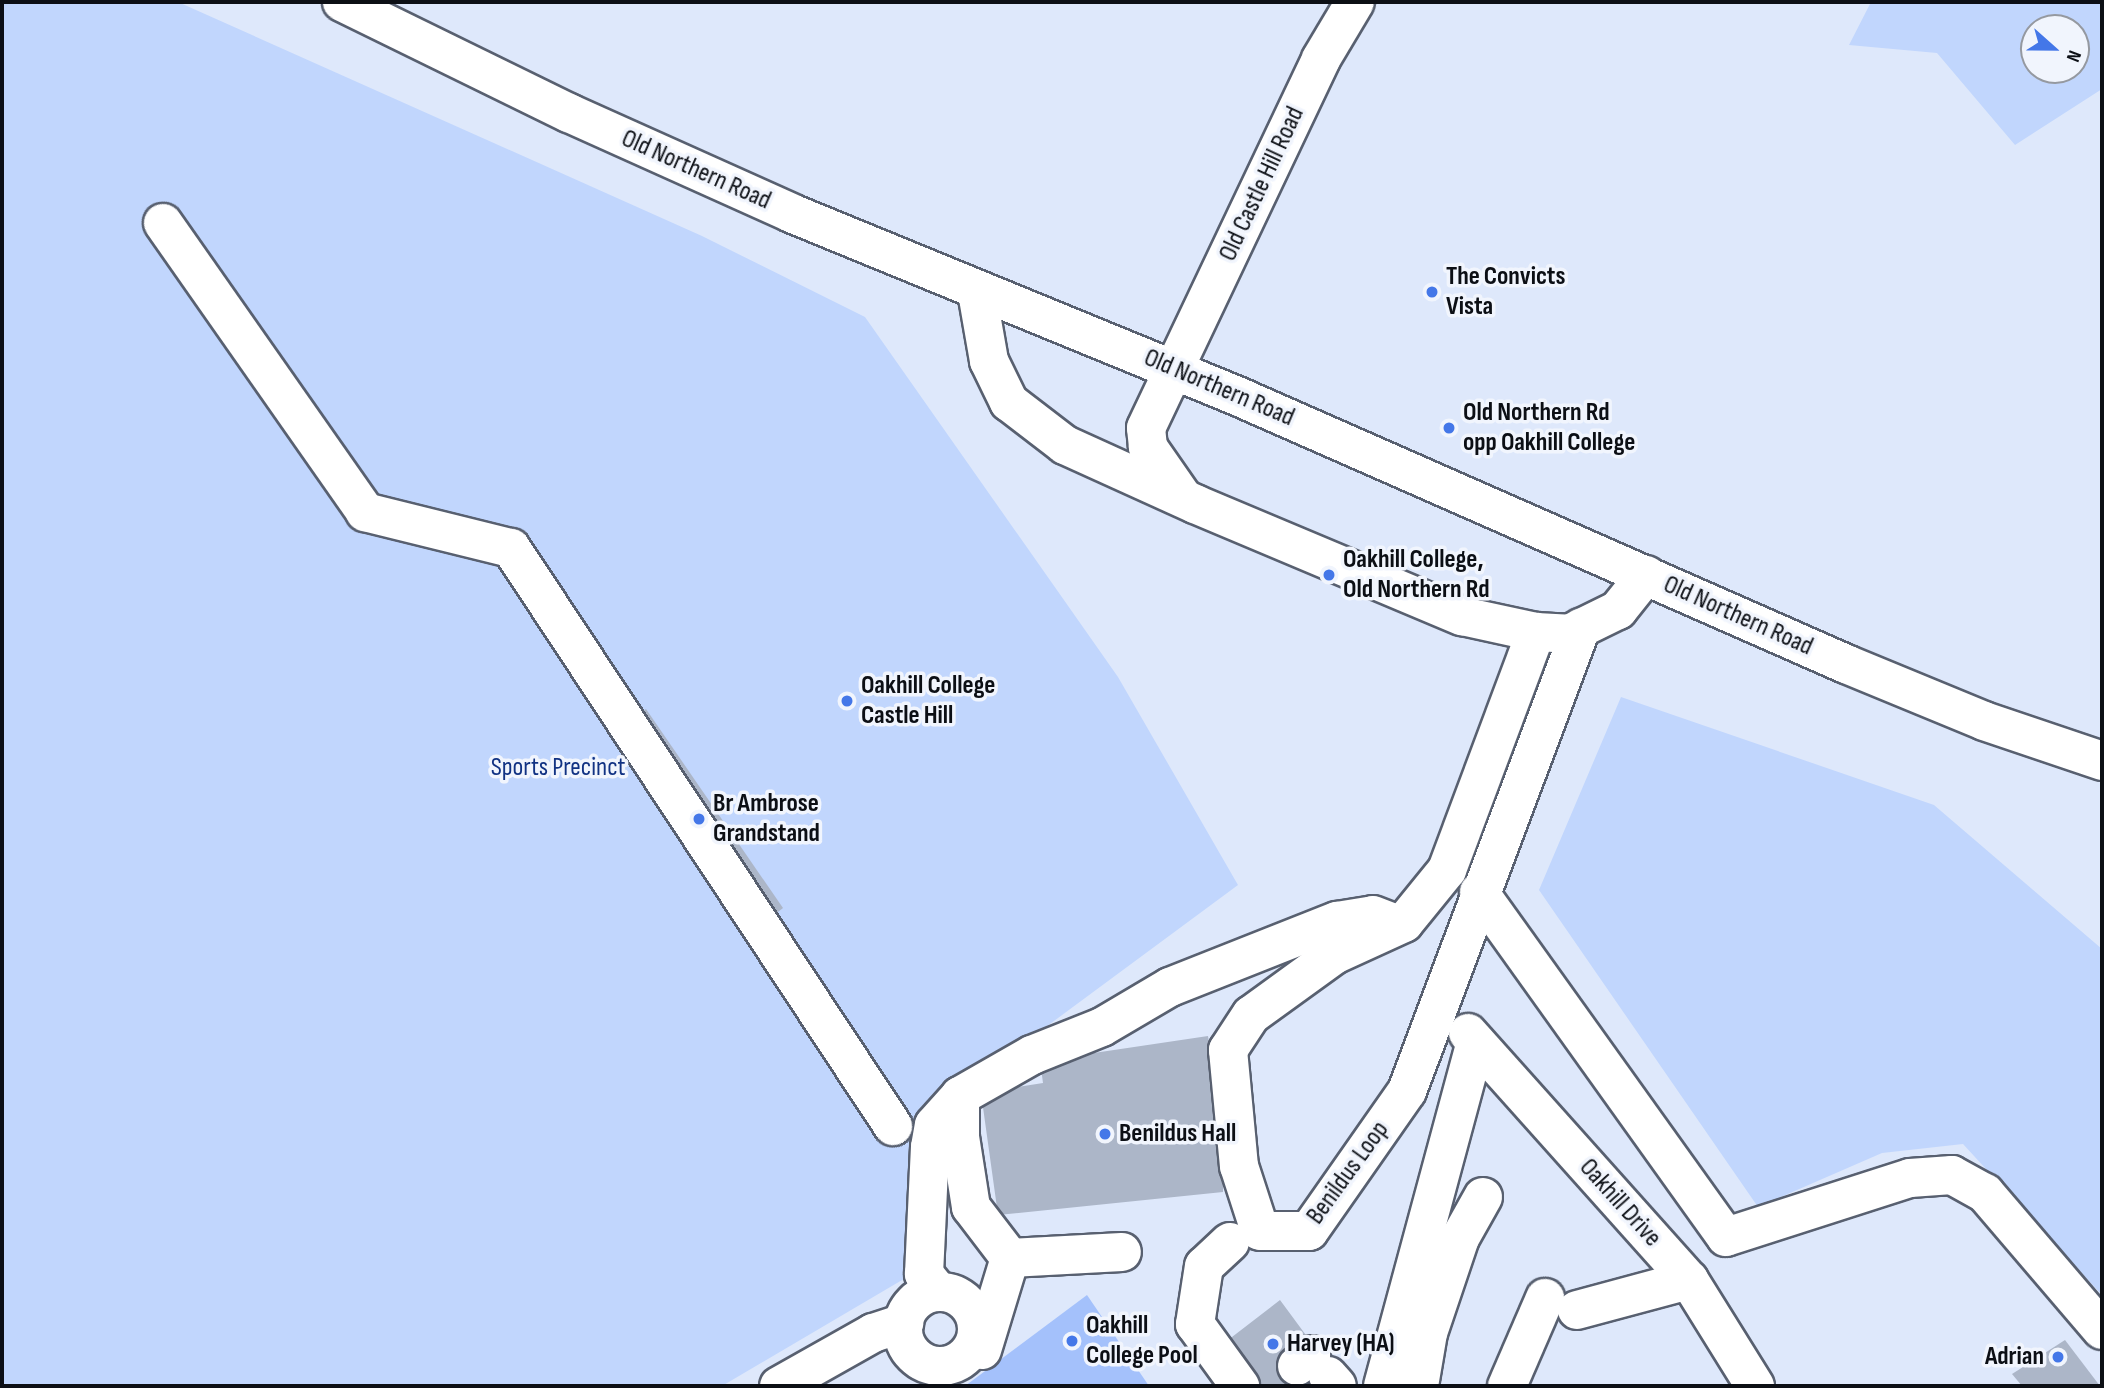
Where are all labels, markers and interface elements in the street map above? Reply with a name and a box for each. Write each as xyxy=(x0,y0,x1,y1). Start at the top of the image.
north arrow xyxy=(2020,14,2090,84)
text: N xyxy=(2061,47,2086,65)
street label: Old Castle Hill Road xyxy=(1213,102,1311,266)
street label: Old Northern Road xyxy=(617,123,775,217)
place label: The Convicts Vista xyxy=(1446,261,1565,322)
marker: The Convicts Vista xyxy=(1424,284,1440,300)
street label: Old Northern Road xyxy=(1139,342,1299,434)
place label: Old Northern Rd opp Oakhill College xyxy=(1463,397,1635,458)
marker: Old Northern Rd opp Oakhill College xyxy=(1441,420,1457,436)
place label: Oakhill College, Old Northern Rd xyxy=(1343,544,1490,606)
marker: Oakhill College, Old Northern Rd xyxy=(1321,567,1337,583)
street label: Old Northern Road xyxy=(1659,569,1817,663)
place label: Oakhill College Castle Hill xyxy=(861,670,995,732)
marker: Oakhill College Castle Hill xyxy=(839,693,855,709)
park label: Sports Precinct xyxy=(491,752,625,784)
place label: Br Ambrose Grandstand xyxy=(713,788,820,850)
marker: Br Ambrose Grandstand xyxy=(691,811,707,827)
street label: Benildus Loop xyxy=(1300,1115,1396,1231)
place label: Benildus Hall xyxy=(1119,1118,1236,1150)
marker: Benildus Hall xyxy=(1097,1126,1113,1142)
street label: Oakhill Drive xyxy=(1572,1153,1668,1253)
place label: Oakhill College Pool xyxy=(1086,1310,1198,1372)
place label: Harvey (HA) xyxy=(1287,1328,1395,1360)
marker: Oakhill College Pool xyxy=(1064,1333,1080,1349)
marker: Harvey (HA) xyxy=(1265,1336,1281,1352)
place label: Adrian xyxy=(1985,1341,2044,1373)
marker: Adrian xyxy=(2050,1349,2066,1365)

